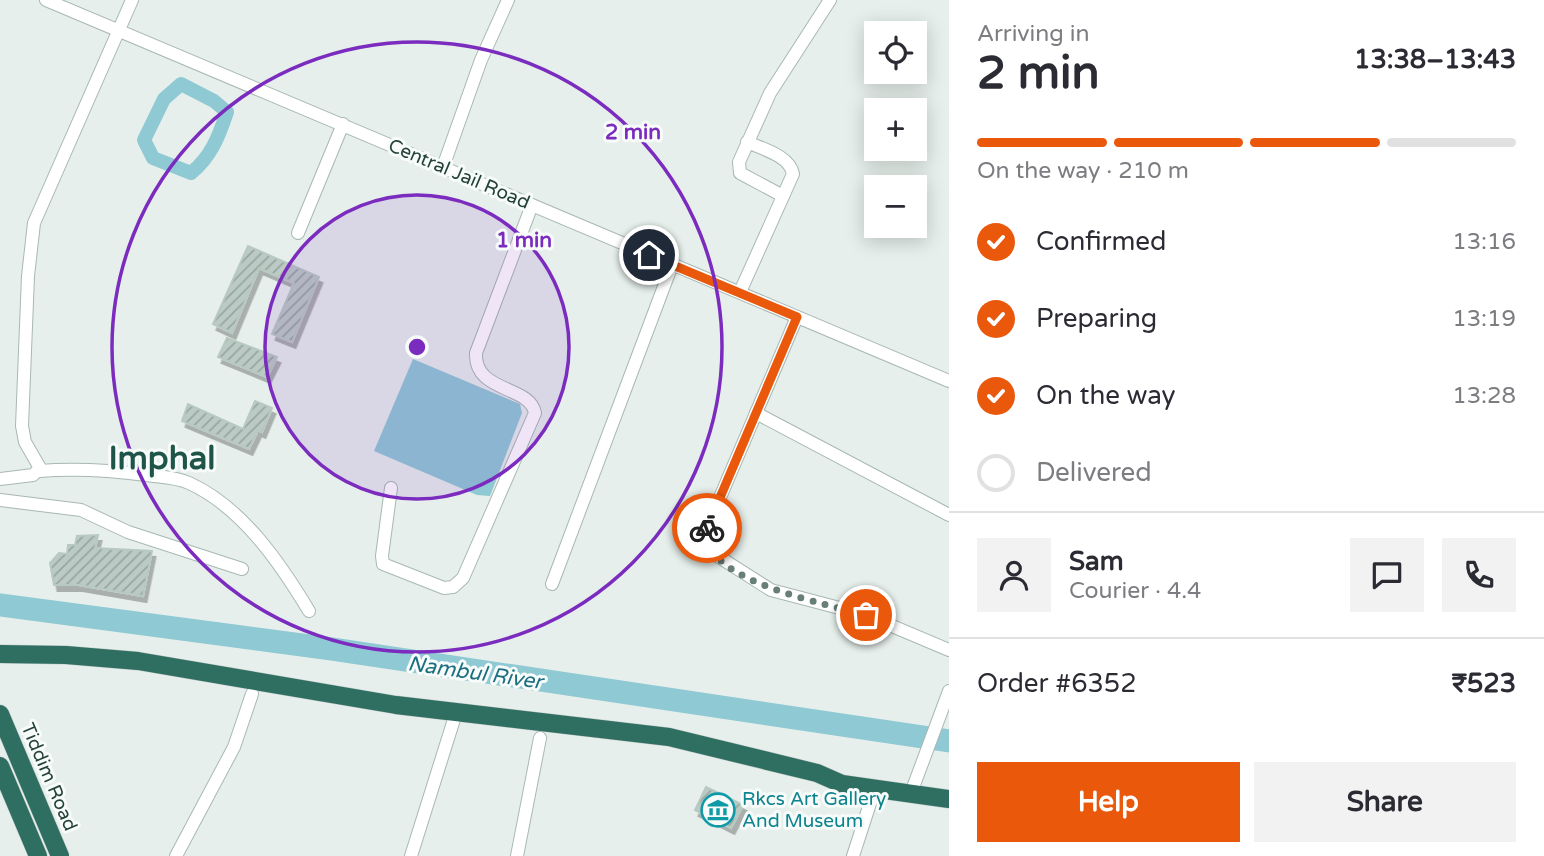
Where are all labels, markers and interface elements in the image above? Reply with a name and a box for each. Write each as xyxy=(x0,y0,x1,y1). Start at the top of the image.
text: Arriving in xyxy=(977,20,1090,48)
map controls xyxy=(864,21,927,238)
button: locate xyxy=(864,21,927,84)
text: 13:38–13:43 xyxy=(1354,44,1516,75)
text: 2 min xyxy=(977,46,1100,101)
button: + xyxy=(864,98,927,161)
text: 2 min xyxy=(605,120,661,145)
street label: Central Jail Road xyxy=(385,134,533,214)
text: On the way · 210 m xyxy=(977,157,1189,185)
button: − xyxy=(864,175,927,238)
icon: check xyxy=(977,223,1015,261)
pin xyxy=(619,225,679,285)
text: Confirmed xyxy=(1036,226,1166,257)
text: 1 min xyxy=(496,228,552,253)
text: 13:16 xyxy=(1452,228,1516,256)
icon: home xyxy=(630,236,668,274)
icon: check xyxy=(977,300,1015,338)
text: Preparing xyxy=(1036,303,1157,334)
text: 13:19 xyxy=(1452,305,1516,333)
centre of rings xyxy=(405,335,429,359)
icon: check xyxy=(977,377,1015,415)
text: On the way xyxy=(1036,380,1176,411)
text: 13:28 xyxy=(1452,382,1516,410)
district label: Imphal xyxy=(108,439,216,478)
text: Delivered xyxy=(1036,457,1152,488)
courier xyxy=(672,493,742,563)
icon: bike xyxy=(688,509,726,547)
button: person xyxy=(977,538,1051,612)
button: chat xyxy=(1350,538,1424,612)
button: phone xyxy=(1442,538,1516,612)
text: Sam xyxy=(1069,546,1124,577)
text: Courier · 4.4 xyxy=(1069,577,1201,605)
pin xyxy=(836,585,896,645)
icon: bag xyxy=(847,596,885,634)
water label: Nambul River xyxy=(406,651,547,695)
text: Order #6352 xyxy=(977,668,1137,699)
text: ₹523 xyxy=(1452,668,1516,699)
street label: Tiddim Road xyxy=(16,720,82,834)
button: Help xyxy=(977,762,1240,842)
button: Share xyxy=(1254,762,1516,842)
place label: Rkcs Art Gallery And Museum xyxy=(742,788,886,832)
museum icon: Rkcs Art Gallery And Museum xyxy=(699,791,737,829)

